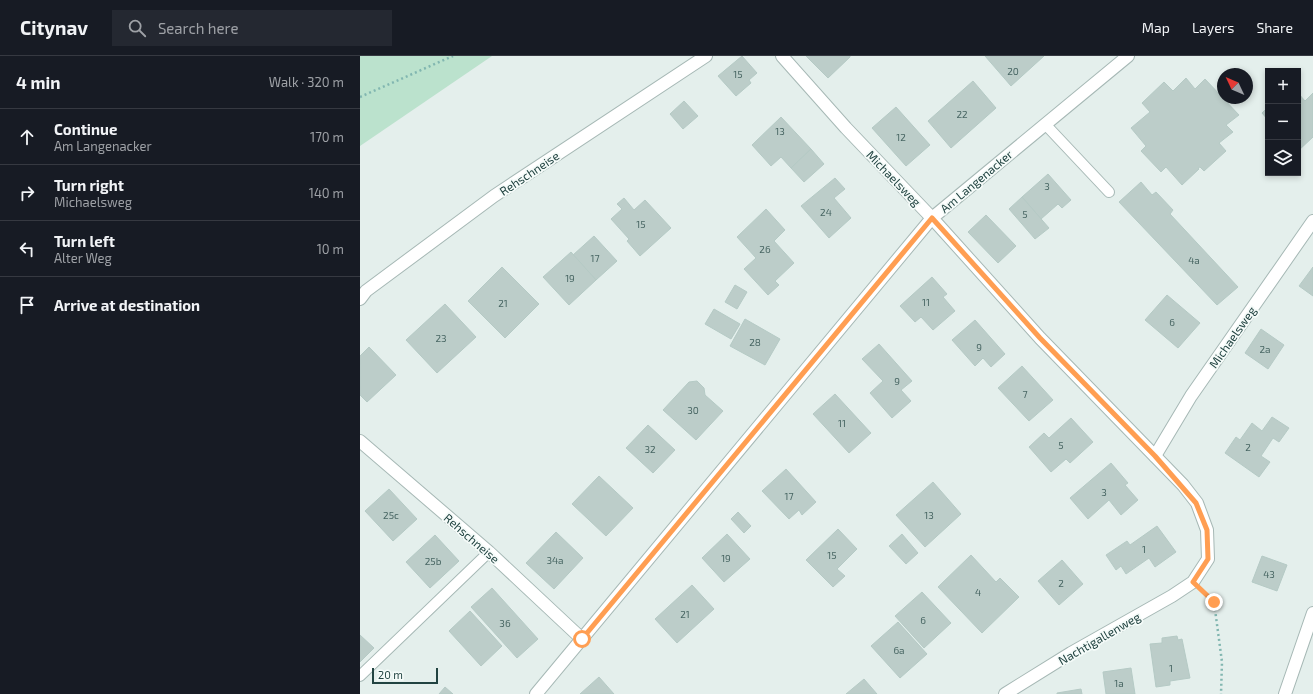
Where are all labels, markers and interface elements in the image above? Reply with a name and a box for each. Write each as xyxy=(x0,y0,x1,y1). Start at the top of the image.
search box xyxy=(112,10,392,46)
text: Citynav xyxy=(20,16,88,39)
icon: search xyxy=(126,17,148,39)
text: Search here xyxy=(158,19,238,37)
text: Map xyxy=(1142,19,1170,36)
text: Layers xyxy=(1192,19,1234,36)
text: Share xyxy=(1256,19,1293,36)
house number: 20 xyxy=(1007,65,1019,77)
house number: 15 xyxy=(733,68,743,80)
north arrow xyxy=(1217,68,1253,104)
map controls xyxy=(1265,68,1301,176)
button: + xyxy=(1265,68,1301,104)
text: 4 min xyxy=(16,72,60,92)
text: Walk · 320 m xyxy=(269,74,344,90)
button: − xyxy=(1265,104,1301,140)
house number: 22 xyxy=(956,108,968,120)
text: Continue xyxy=(54,120,117,138)
house number: 13 xyxy=(775,125,785,137)
icon: ahead xyxy=(16,126,38,148)
text: 170 m xyxy=(310,129,344,145)
house number: 12 xyxy=(896,131,906,143)
text: Am Langenacker xyxy=(54,138,152,154)
button: layers xyxy=(1265,140,1301,176)
street label: Michaelsweg xyxy=(864,147,924,209)
street label: Am Langenacker xyxy=(937,147,1015,215)
street label: Rehschneise xyxy=(497,148,561,198)
text: Turn right xyxy=(54,176,124,194)
house number: 3 xyxy=(1044,180,1050,192)
icon: right xyxy=(16,182,38,204)
text: 140 m xyxy=(309,185,344,201)
text: Michaelsweg xyxy=(54,194,132,210)
house number: 24 xyxy=(820,206,832,218)
house number: 5 xyxy=(1022,208,1028,220)
house number: 15 xyxy=(636,218,646,230)
text: Turn left xyxy=(54,232,115,250)
icon: left xyxy=(16,238,38,260)
text: 10 m xyxy=(317,241,344,257)
house number: 26 xyxy=(759,243,771,255)
text: Alter Weg xyxy=(54,250,112,266)
house number: 17 xyxy=(590,252,600,264)
house number: 4a xyxy=(1188,254,1200,266)
house number: 19 xyxy=(565,272,575,284)
icon: arrive xyxy=(16,294,38,316)
text: Arrive at destination xyxy=(54,296,200,314)
house number: 11 xyxy=(922,296,930,308)
house number: 21 xyxy=(498,297,508,309)
street label: Michaelsweg xyxy=(1206,303,1259,371)
house number: 6 xyxy=(1169,316,1175,328)
house number: 23 xyxy=(435,332,447,344)
house number: 28 xyxy=(749,336,761,348)
house number: 9 xyxy=(976,341,982,353)
house number: 2a xyxy=(1259,343,1271,355)
house number: 9 xyxy=(894,375,900,387)
house number: 7 xyxy=(1022,388,1028,400)
house number: 30 xyxy=(687,404,699,416)
house number: 11 xyxy=(838,417,846,429)
house number: 5 xyxy=(1058,439,1064,451)
house number: 2 xyxy=(1245,441,1251,453)
house number: 32 xyxy=(644,443,656,455)
house number: 3 xyxy=(1101,486,1107,498)
house number: 17 xyxy=(784,490,794,502)
house number: 25c xyxy=(383,509,399,521)
house number: 13 xyxy=(924,509,934,521)
street label: Rehschneise xyxy=(442,510,502,566)
house number: 1 xyxy=(1142,543,1146,555)
house number: 15 xyxy=(827,549,837,561)
house number: 19 xyxy=(721,552,731,564)
house number: 34a xyxy=(546,554,564,566)
house number: 25b xyxy=(425,555,442,567)
house number: 43 xyxy=(1263,568,1275,580)
house number: 2 xyxy=(1058,577,1064,589)
house number: 4 xyxy=(975,586,981,598)
route end xyxy=(1205,593,1223,611)
house number: 21 xyxy=(680,608,690,620)
street label: Nachtigallenweg xyxy=(1056,609,1143,667)
house number: 6 xyxy=(920,614,926,626)
house number: 36 xyxy=(499,617,511,629)
route start xyxy=(573,630,591,648)
house number: 6a xyxy=(893,644,905,656)
house number: 1 xyxy=(1169,662,1173,674)
scale bar xyxy=(372,666,438,685)
text: 20 m xyxy=(378,668,403,681)
house number: 1a xyxy=(1114,677,1124,689)

